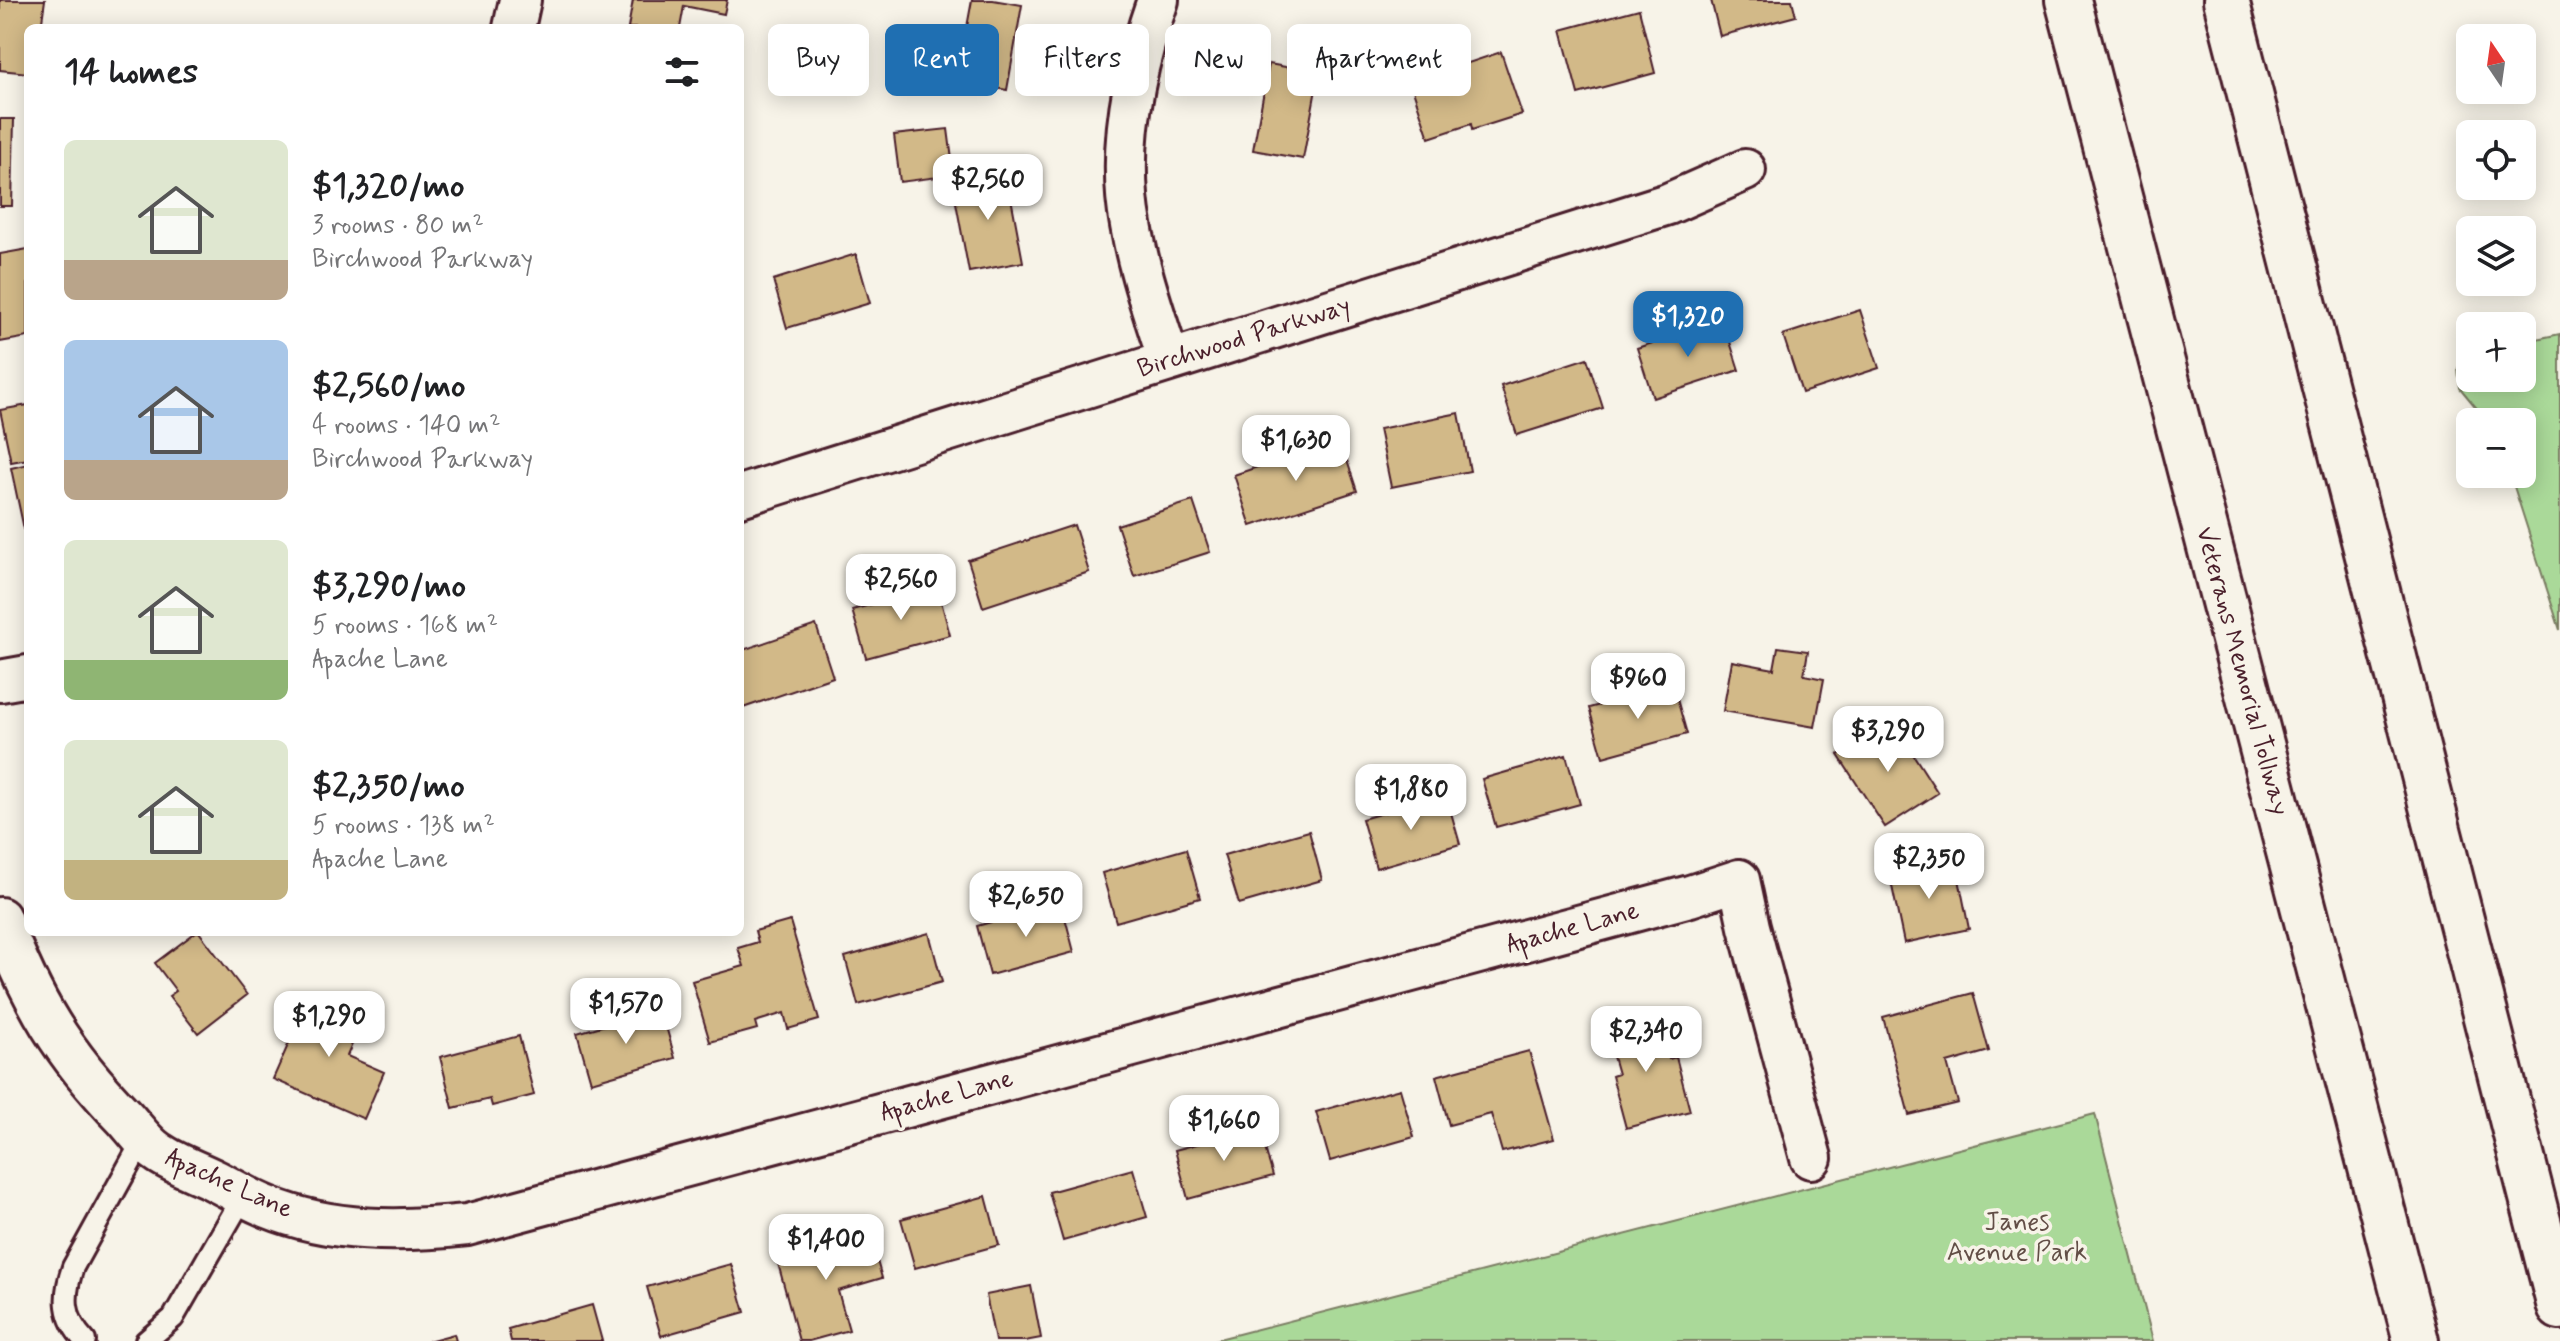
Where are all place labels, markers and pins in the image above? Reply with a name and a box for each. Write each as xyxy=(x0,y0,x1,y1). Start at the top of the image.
pin: $2,560 xyxy=(923,154,1053,222)
pin: $1,320 xyxy=(1623,291,1753,359)
pin: $1,630 xyxy=(1231,415,1361,483)
pin: $2,560 xyxy=(836,554,966,622)
pin: $960 xyxy=(1591,653,1685,721)
pin: $3,290 xyxy=(1823,706,1953,774)
pin: $1,880 xyxy=(1346,764,1476,832)
pin: $2,350 xyxy=(1864,833,1994,901)
pin: $2,650 xyxy=(961,871,1091,939)
pin: $1,570 xyxy=(561,978,691,1046)
pin: $1,290 xyxy=(264,991,394,1059)
pin: $2,340 xyxy=(1581,1006,1711,1074)
pin: $1,660 xyxy=(1159,1095,1289,1163)
pin: $1,400 xyxy=(761,1214,891,1282)

